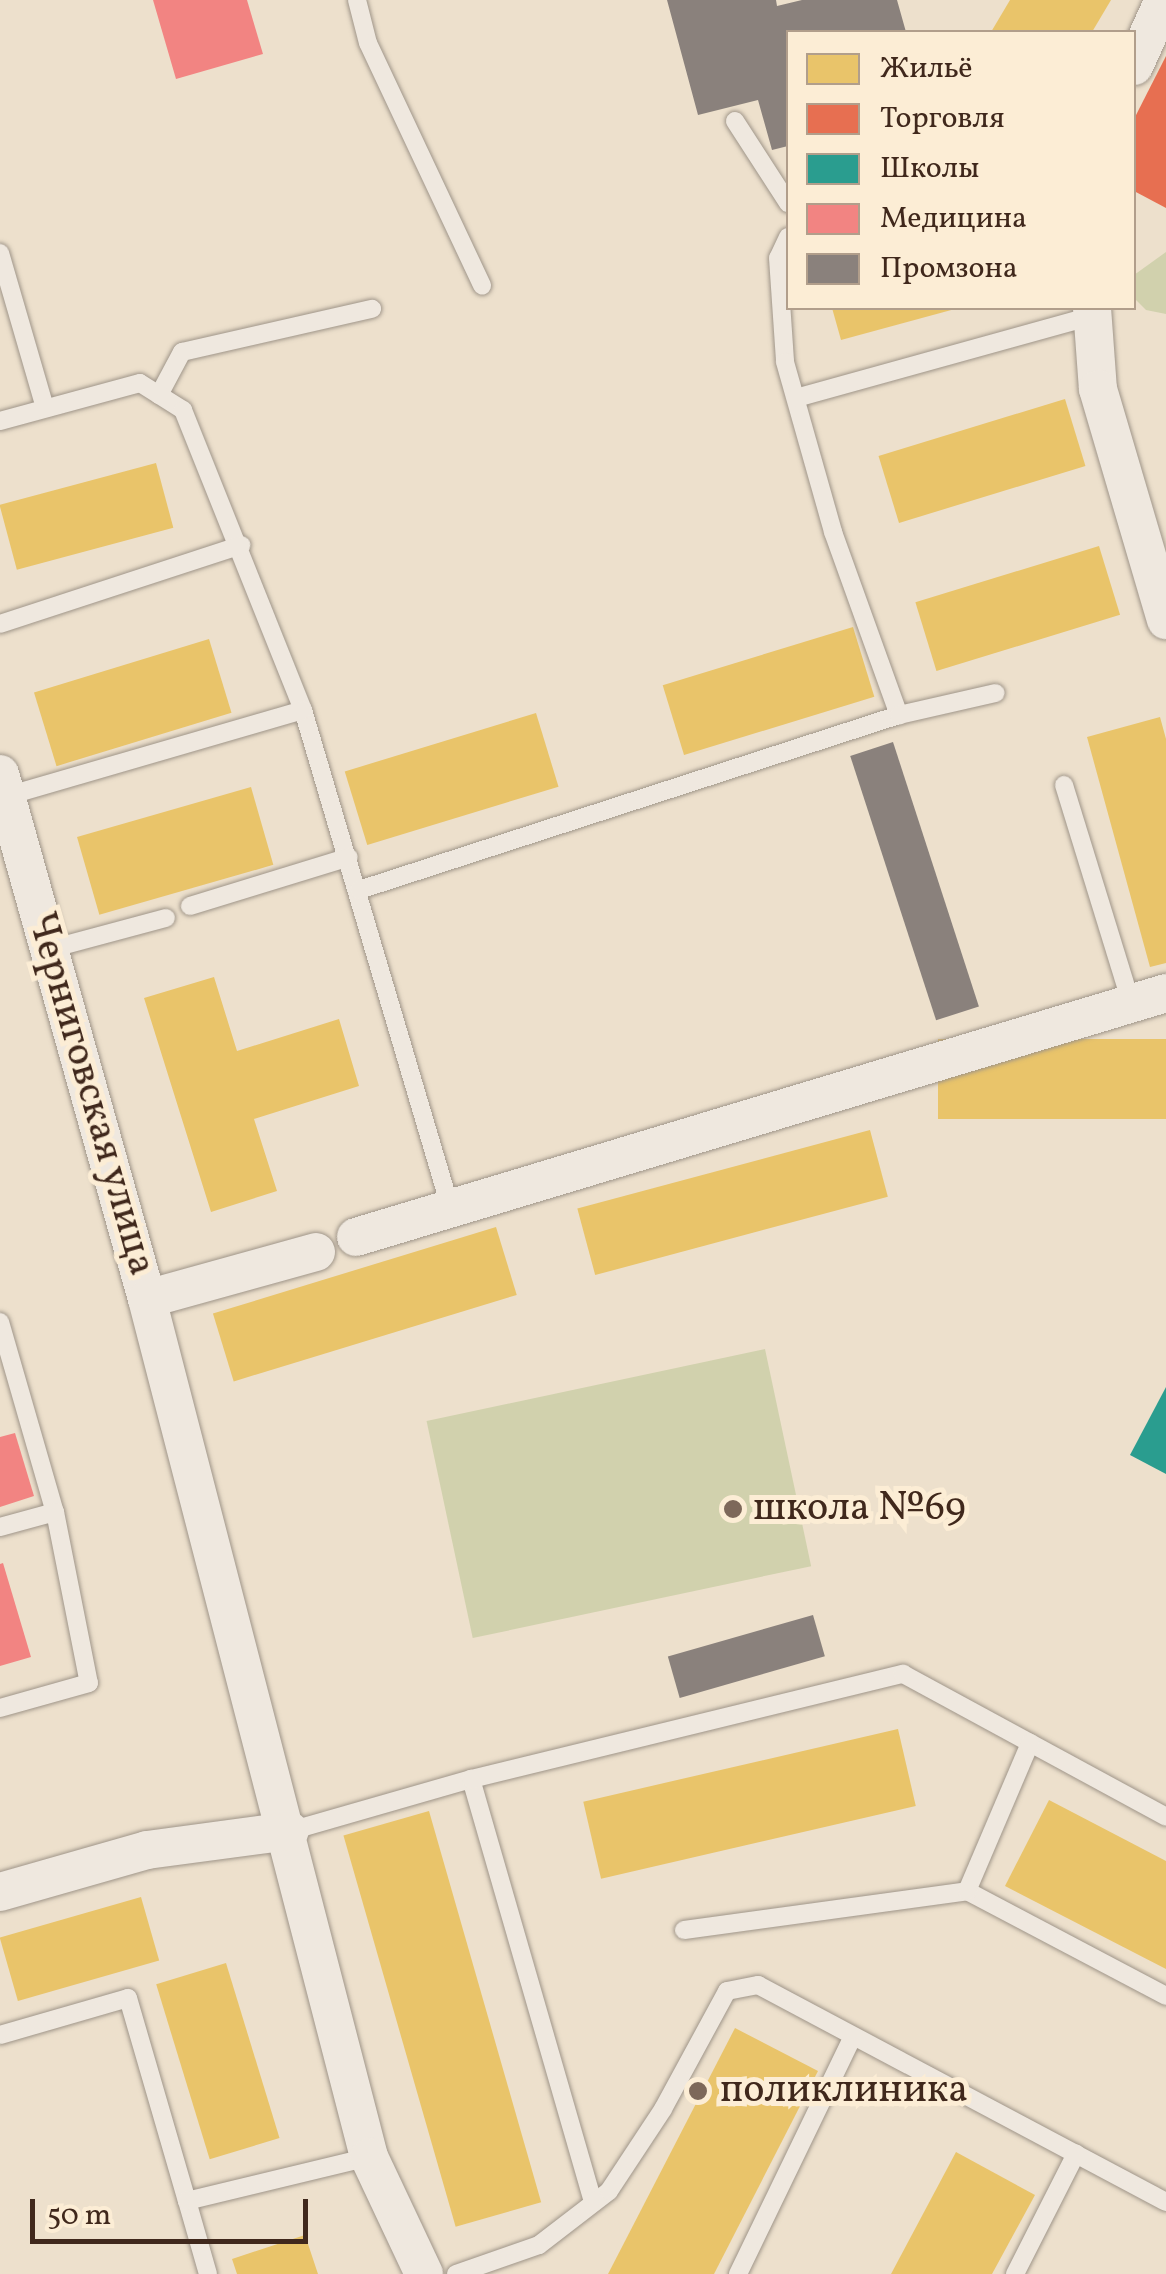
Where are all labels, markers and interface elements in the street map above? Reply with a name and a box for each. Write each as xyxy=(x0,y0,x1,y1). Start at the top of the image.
legend xyxy=(786,30,1136,310)
text: Жильё xyxy=(880,48,973,90)
text: Торговля xyxy=(880,98,1005,140)
text: Школы xyxy=(880,148,979,190)
text: Медицина xyxy=(880,198,1027,240)
text: Промзона xyxy=(880,248,1018,290)
street label: Черниговская улица xyxy=(15,906,165,1282)
place label: школа №69 xyxy=(753,1485,966,1533)
marker: школа №69 xyxy=(722,1498,744,1520)
place label: поликлиника xyxy=(720,2067,968,2115)
marker: поликлиника xyxy=(685,2078,711,2104)
scale bar xyxy=(35,2179,312,2241)
text: 50 m xyxy=(47,2195,111,2237)

